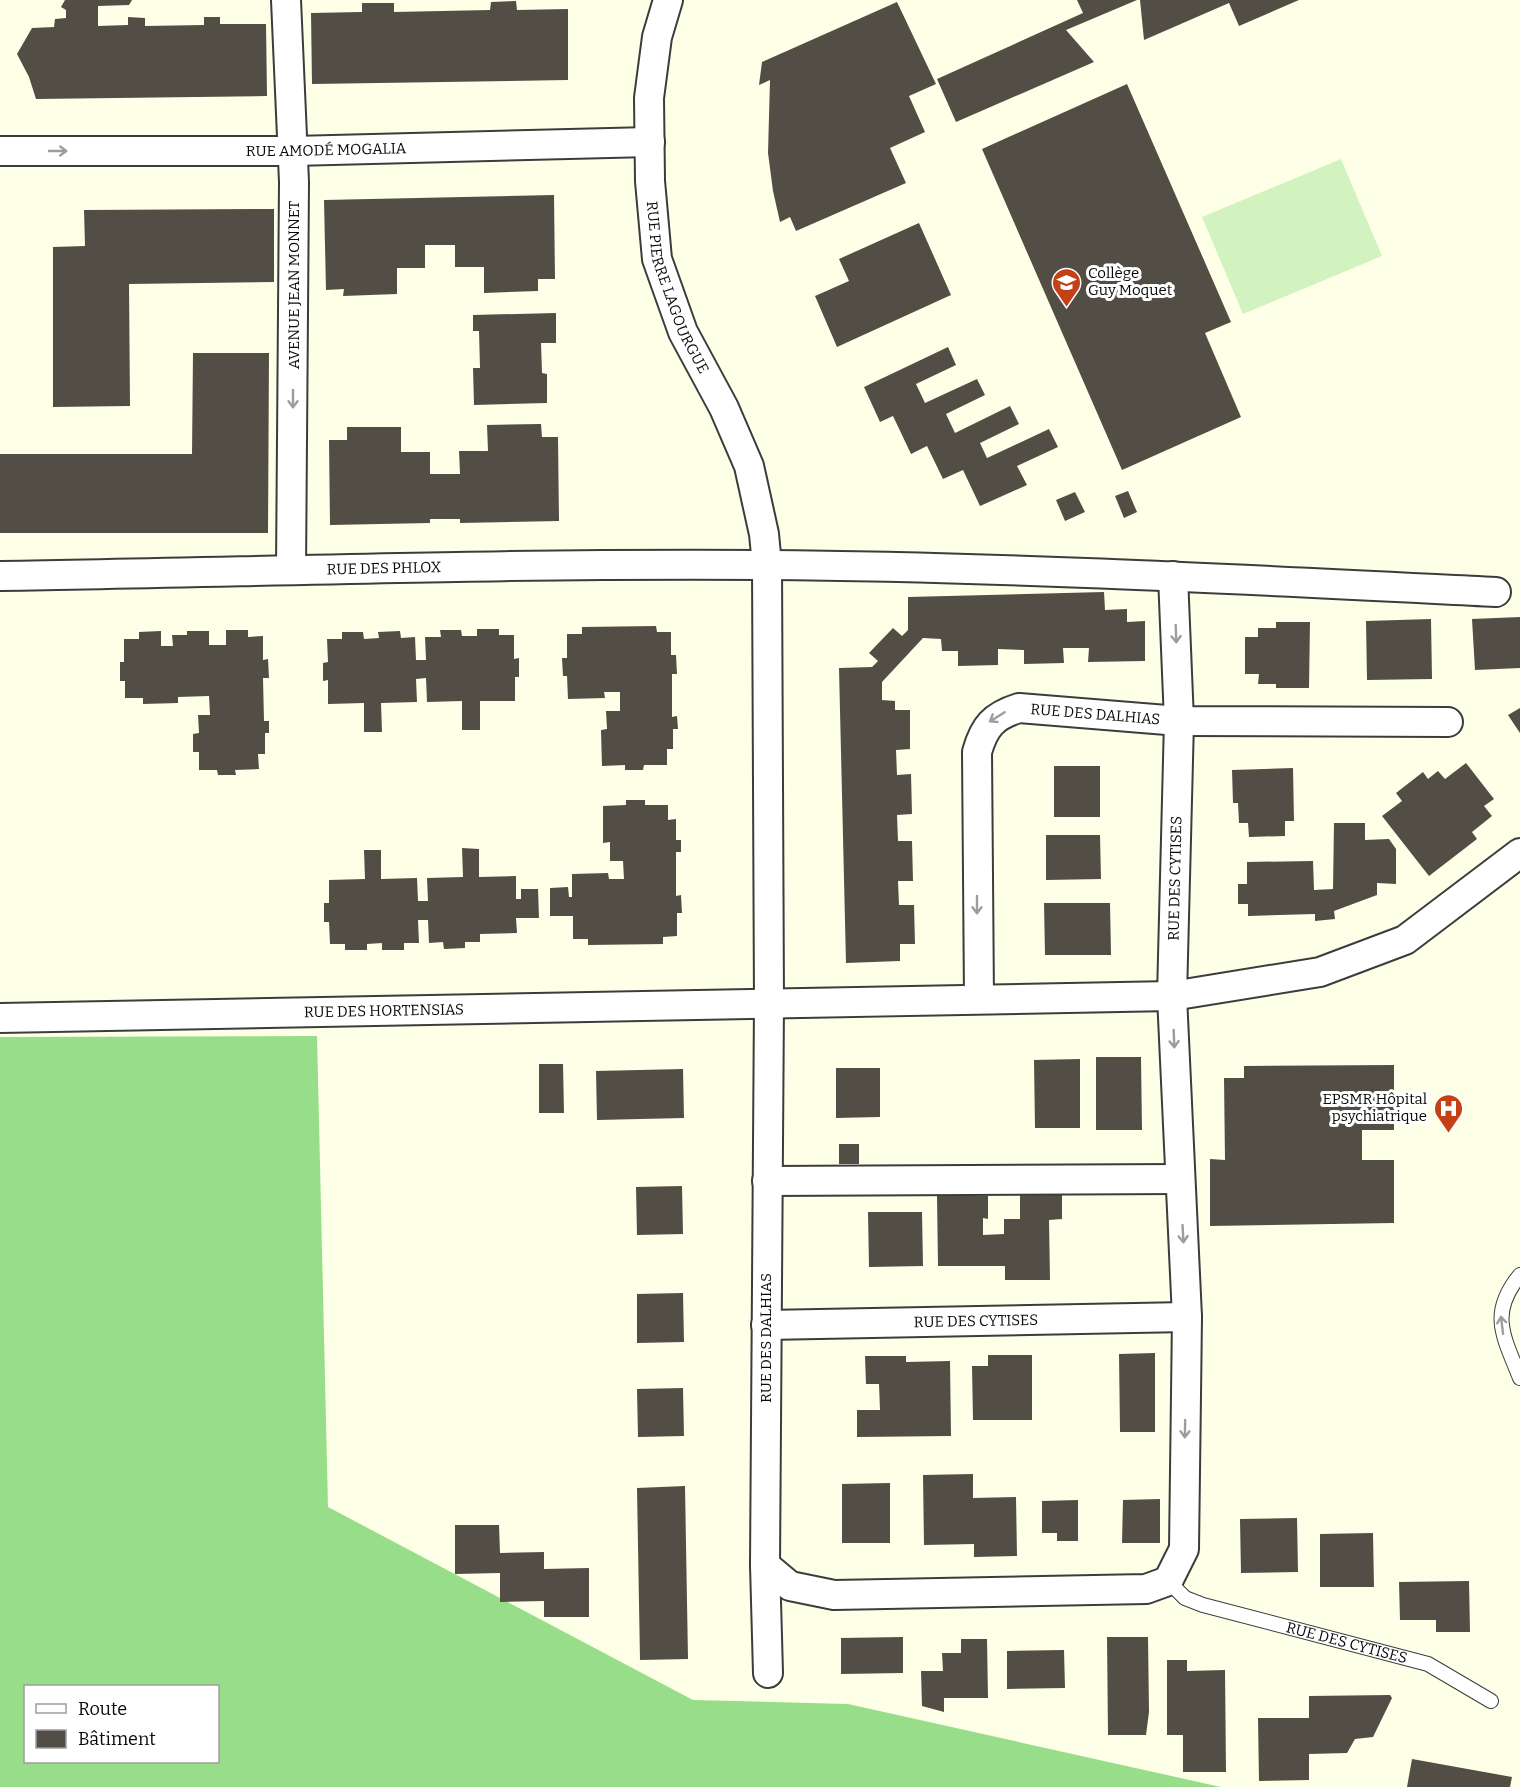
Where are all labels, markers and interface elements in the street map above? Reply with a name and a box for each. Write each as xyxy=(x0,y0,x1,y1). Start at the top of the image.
street label: RUE AMODÉ MOGALIA xyxy=(246,139,407,160)
one-way arrow xyxy=(48,145,68,157)
street label: AVENUE JEAN MONNET xyxy=(285,200,303,369)
street label: RUE PIERRE LAGOURGUE xyxy=(643,200,713,376)
place label: Collège Guy Moquet xyxy=(1088,264,1173,299)
school or university icon: Collège Guy Moquet xyxy=(1051,266,1083,308)
one-way arrow xyxy=(287,388,299,408)
street label: RUE DES PHLOX xyxy=(327,558,442,578)
one-way arrow xyxy=(1170,624,1181,644)
street label: RUE DES DALHIAS xyxy=(1030,700,1161,728)
one-way arrow xyxy=(989,711,1006,724)
street label: RUE DES CYTISES xyxy=(1164,816,1186,941)
one-way arrow xyxy=(971,894,983,914)
street label: RUE DES HORTENSIAS xyxy=(304,1000,464,1021)
one-way arrow xyxy=(1169,1029,1180,1049)
place label: EPSMR Hôpital psychiatrique xyxy=(1322,1090,1427,1125)
hospital icon: EPSMR Hôpital psychiatrique xyxy=(1432,1092,1464,1134)
one-way arrow xyxy=(1177,1223,1188,1243)
street label: RUE DES DALHIAS xyxy=(757,1273,775,1403)
street label: RUE DES CYTISES xyxy=(913,1311,1038,1331)
one-way arrow xyxy=(1496,1316,1507,1336)
one-way arrow xyxy=(1179,1418,1191,1438)
street label: RUE DES CYTISES xyxy=(1284,1618,1409,1667)
legend xyxy=(24,1685,219,1763)
text: Route xyxy=(78,1698,127,1720)
text: Bâtiment xyxy=(78,1728,156,1750)

